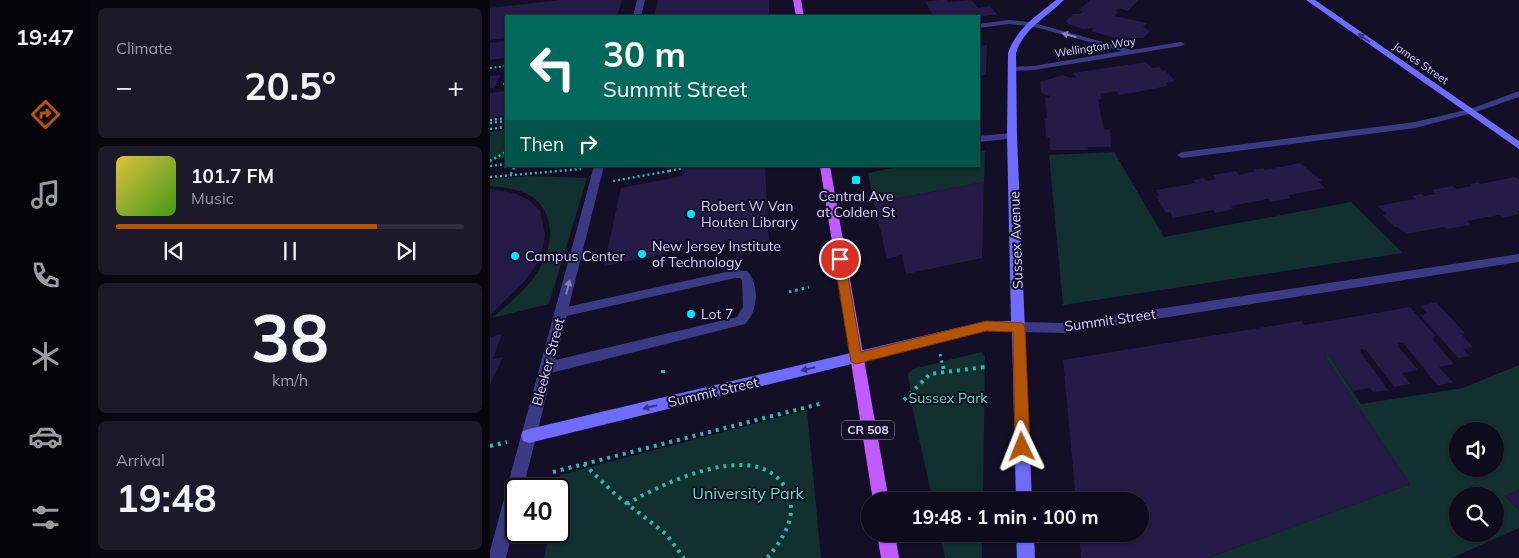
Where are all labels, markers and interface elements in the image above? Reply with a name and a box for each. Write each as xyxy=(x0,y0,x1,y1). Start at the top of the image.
text: 19:47 xyxy=(16,23,74,51)
one-way arrow xyxy=(1062,30,1077,38)
text: 30 m xyxy=(603,32,686,76)
one-way arrow xyxy=(1357,33,1371,43)
street label: Wellington Way xyxy=(1053,34,1137,60)
icon: left xyxy=(520,35,585,100)
text: Climate xyxy=(116,38,172,58)
street label: James Street xyxy=(1391,39,1452,87)
text: 20.5° xyxy=(244,62,336,110)
text: − xyxy=(116,69,133,104)
text: + xyxy=(447,69,464,104)
text: Summit Street xyxy=(603,75,748,103)
icon: directions xyxy=(28,97,63,132)
icon: right xyxy=(574,130,602,158)
text: Then xyxy=(520,132,564,156)
text: 101.7 FM xyxy=(191,164,274,188)
marker: Central Ave at Colden St xyxy=(850,174,862,186)
icon: music xyxy=(28,177,63,212)
place label: Central Ave at Colden St xyxy=(817,187,896,221)
text: Music xyxy=(191,188,234,208)
street label: Sussex Avenue xyxy=(1005,191,1027,289)
place label: Robert W Van Houten Library xyxy=(701,197,798,231)
marker: Robert W Van Houten Library xyxy=(685,208,697,220)
icon: previous xyxy=(160,237,188,265)
icon: pause xyxy=(276,237,304,265)
icon: next xyxy=(392,237,420,265)
place label: New Jersey Institute of Technology xyxy=(652,237,781,271)
pin xyxy=(819,238,861,280)
icon: arrive xyxy=(826,245,854,273)
place label: Campus Center xyxy=(525,247,625,265)
marker: New Jersey Institute of Technology xyxy=(636,248,648,260)
marker: Campus Center xyxy=(509,250,521,262)
icon: phone xyxy=(28,258,63,293)
one-way arrow xyxy=(564,280,572,295)
text: 38 xyxy=(251,297,329,378)
place label: Lot 7 xyxy=(701,305,733,323)
street label: Summit Street xyxy=(1063,305,1157,335)
marker: Lot 7 xyxy=(685,308,697,320)
street label: Bleeker Street xyxy=(528,316,568,408)
icon: climate xyxy=(28,339,63,374)
one-way arrow xyxy=(801,365,816,373)
text: km/h xyxy=(272,370,308,390)
street label: Summit Street xyxy=(666,373,760,411)
park label: Sussex Park xyxy=(909,389,988,407)
one-way arrow xyxy=(643,403,658,411)
icon: car xyxy=(28,419,63,454)
road number: CR 508 xyxy=(842,420,894,440)
position arrow xyxy=(995,420,1047,472)
map controls xyxy=(1449,422,1504,542)
button: sound xyxy=(1449,422,1504,477)
text: Arrival xyxy=(116,450,165,470)
text: 19:48 xyxy=(116,474,217,522)
speed limit sign: 40 xyxy=(505,478,570,543)
park label: University Park xyxy=(692,483,804,503)
button: search xyxy=(1449,487,1504,542)
icon: filters xyxy=(28,500,63,535)
text: 19:48 · 1 min · 100 m xyxy=(911,505,1099,529)

